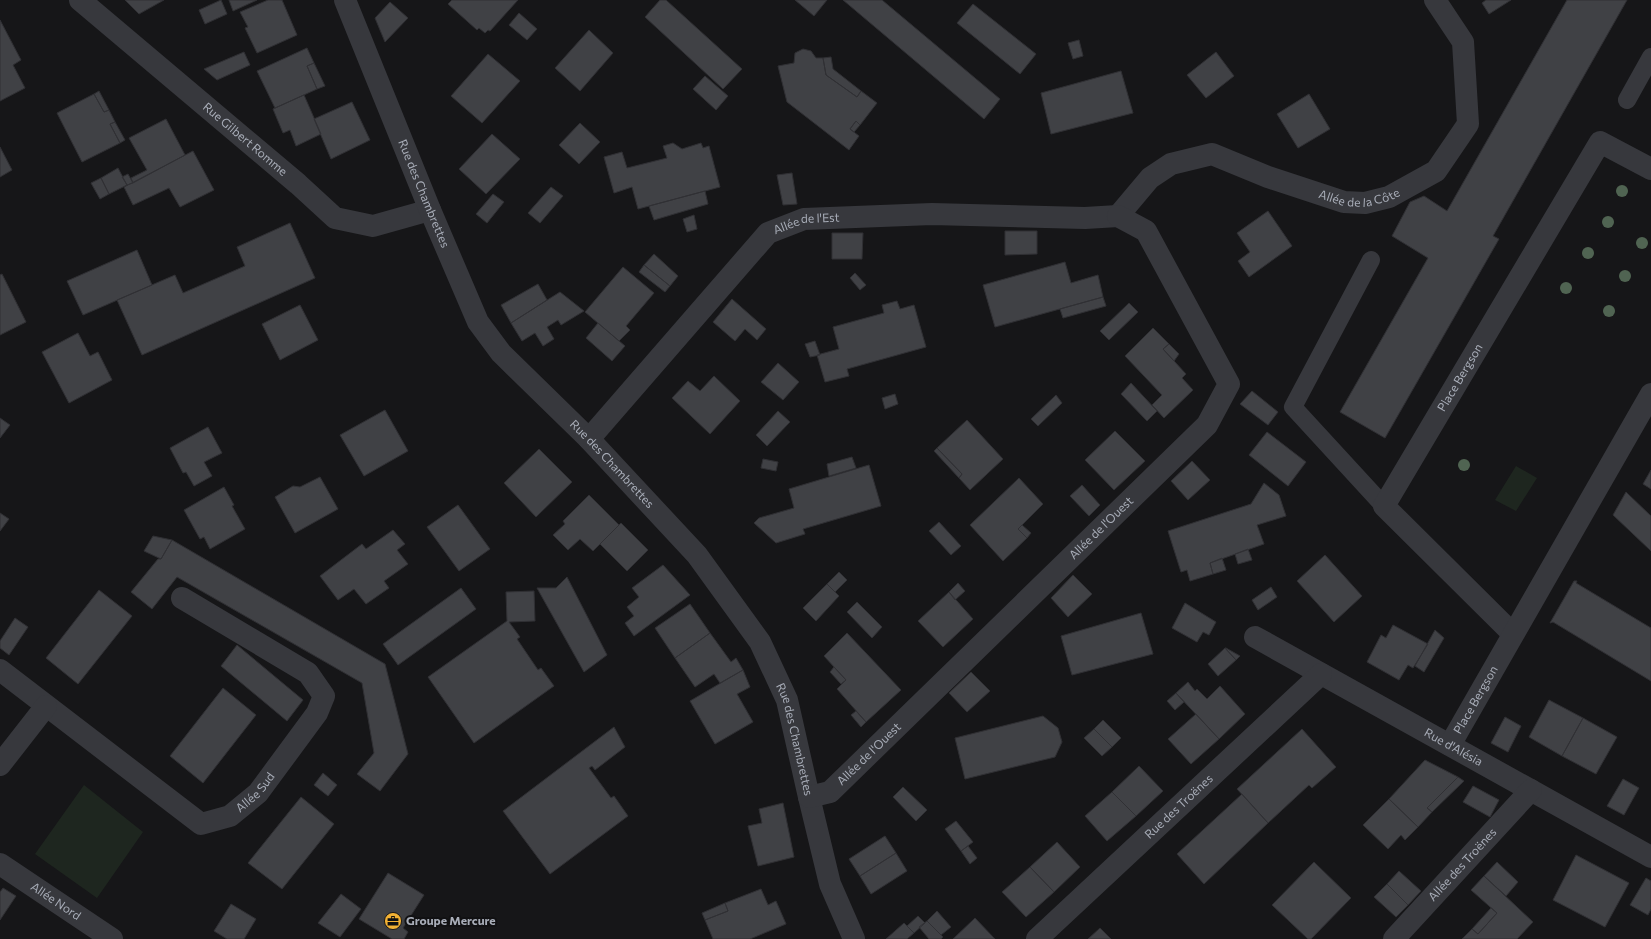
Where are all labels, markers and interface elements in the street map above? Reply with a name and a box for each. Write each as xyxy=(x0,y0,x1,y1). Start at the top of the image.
street label: Rue Gilbert Romme xyxy=(201,99,291,178)
street label: Rue des Chambrettes xyxy=(396,137,453,249)
street label: Allée de la Côte xyxy=(1317,185,1402,209)
street label: Allée de l'Est xyxy=(771,210,840,236)
street label: Place Bergson xyxy=(1434,341,1485,414)
street label: Rue des Chambrettes xyxy=(568,417,657,510)
street label: Allée de l'Ouest xyxy=(1066,493,1135,562)
street label: Place Bergson xyxy=(1450,663,1500,736)
street label: Rue des Chambrettes xyxy=(774,680,816,797)
street label: Allée de l'Ouest xyxy=(833,719,903,788)
street label: Rue d'Alésia xyxy=(1422,725,1486,768)
street label: Allée Sud xyxy=(232,769,277,815)
street label: Rue des Troënes xyxy=(1141,771,1215,841)
street label: Allée des Troënes xyxy=(1425,825,1499,903)
street label: Allée Nord xyxy=(29,879,84,922)
office icon: Groupe Mercure xyxy=(383,911,403,931)
place label: Groupe Mercure xyxy=(406,913,496,927)

